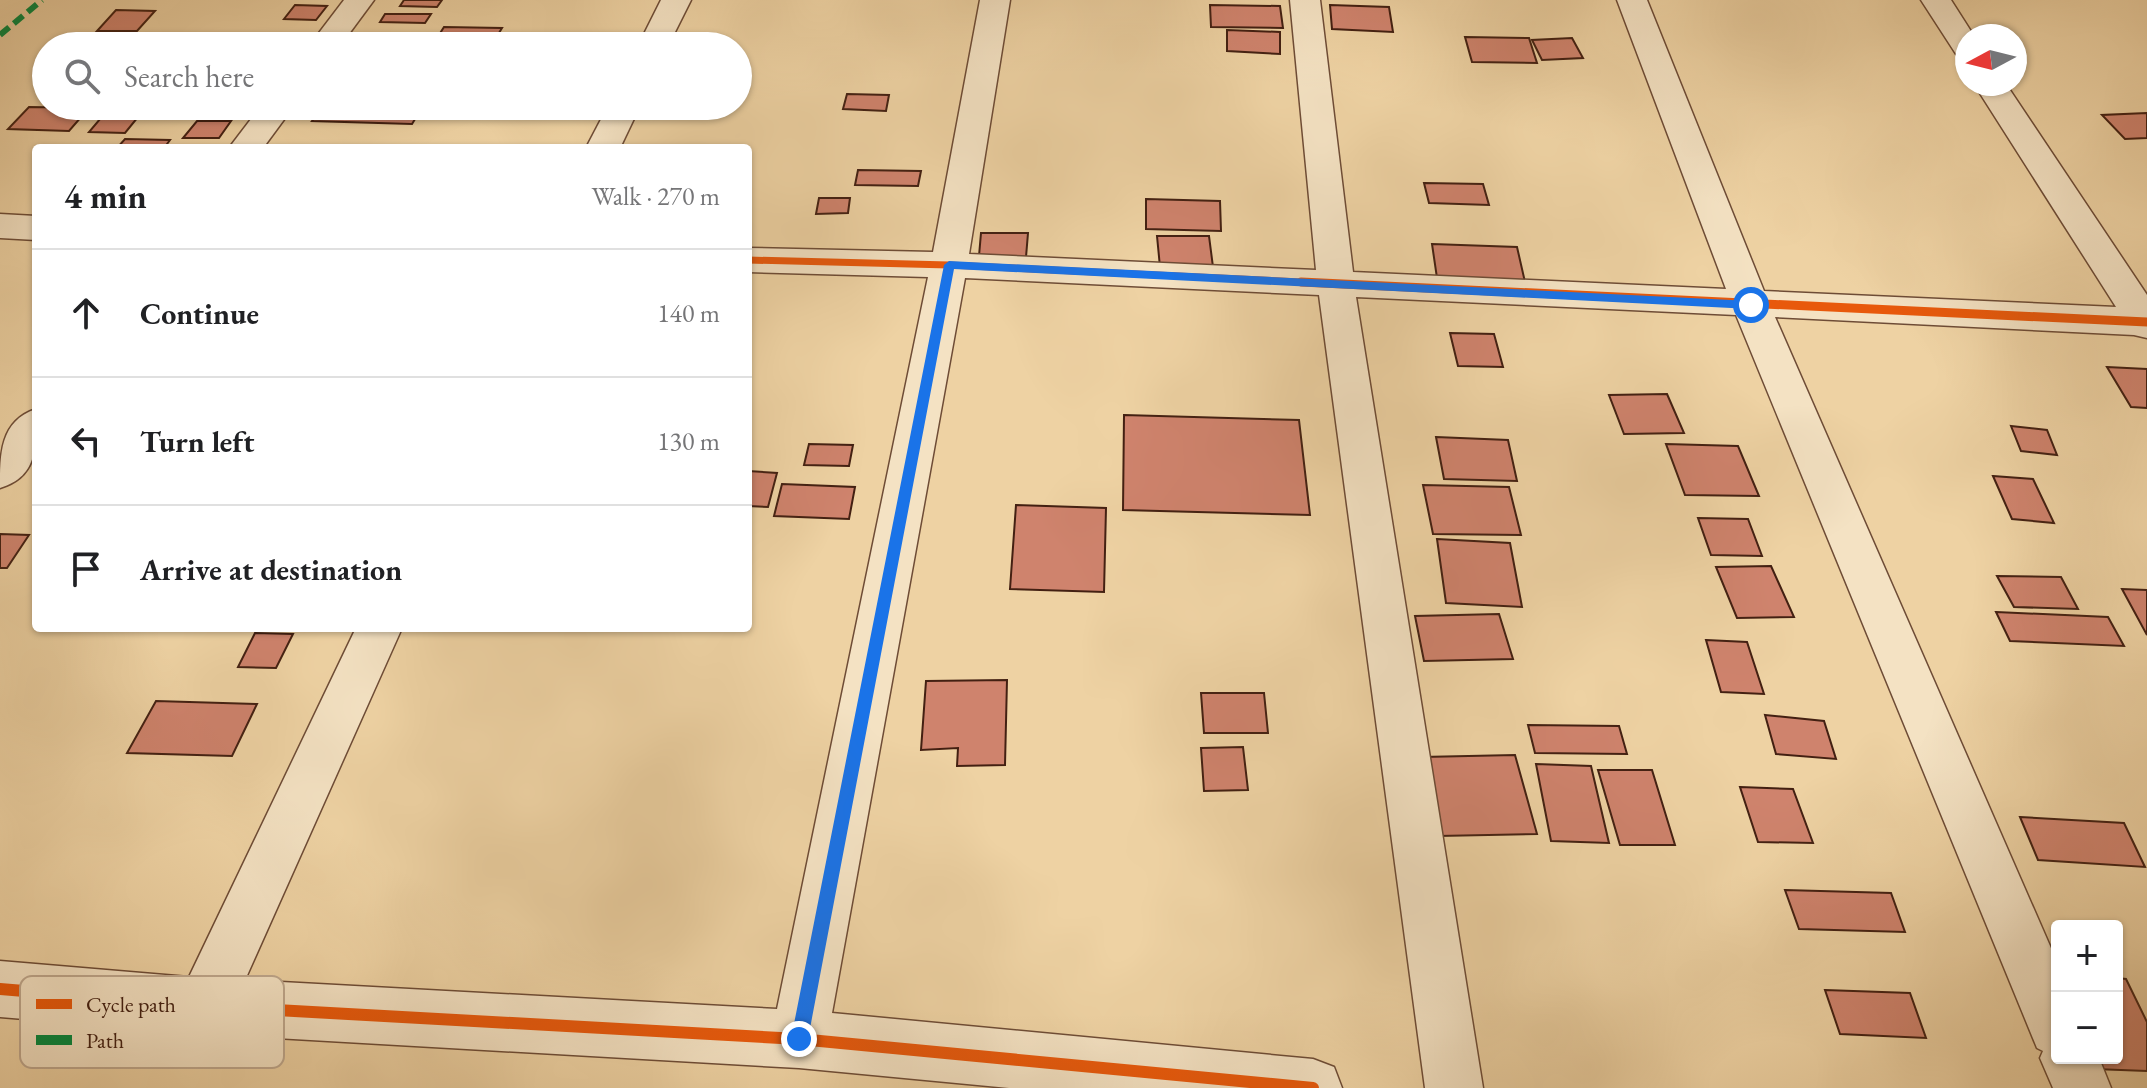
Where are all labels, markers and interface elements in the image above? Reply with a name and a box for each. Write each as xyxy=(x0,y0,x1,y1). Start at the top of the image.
north arrow xyxy=(1955,24,2027,96)
search box xyxy=(32,32,752,120)
icon: search xyxy=(60,54,104,98)
text: Search here xyxy=(124,57,254,96)
text: 4 min xyxy=(64,174,147,218)
text: Walk · 270 m xyxy=(592,179,720,213)
route start xyxy=(1733,287,1769,323)
icon: ahead xyxy=(64,291,108,335)
text: Continue xyxy=(140,294,259,333)
text: 140 m xyxy=(657,296,720,330)
icon: left xyxy=(64,419,108,463)
text: Turn left xyxy=(140,422,254,461)
text: 130 m xyxy=(657,424,720,458)
icon: arrive xyxy=(64,547,108,591)
text: Arrive at destination xyxy=(140,550,402,589)
map controls xyxy=(2051,920,2123,1064)
button: + xyxy=(2051,920,2123,992)
legend xyxy=(20,976,284,1068)
text: Cycle path xyxy=(86,990,176,1019)
button: − xyxy=(2051,992,2123,1064)
route end xyxy=(781,1021,817,1057)
text: Path xyxy=(86,1026,124,1055)

